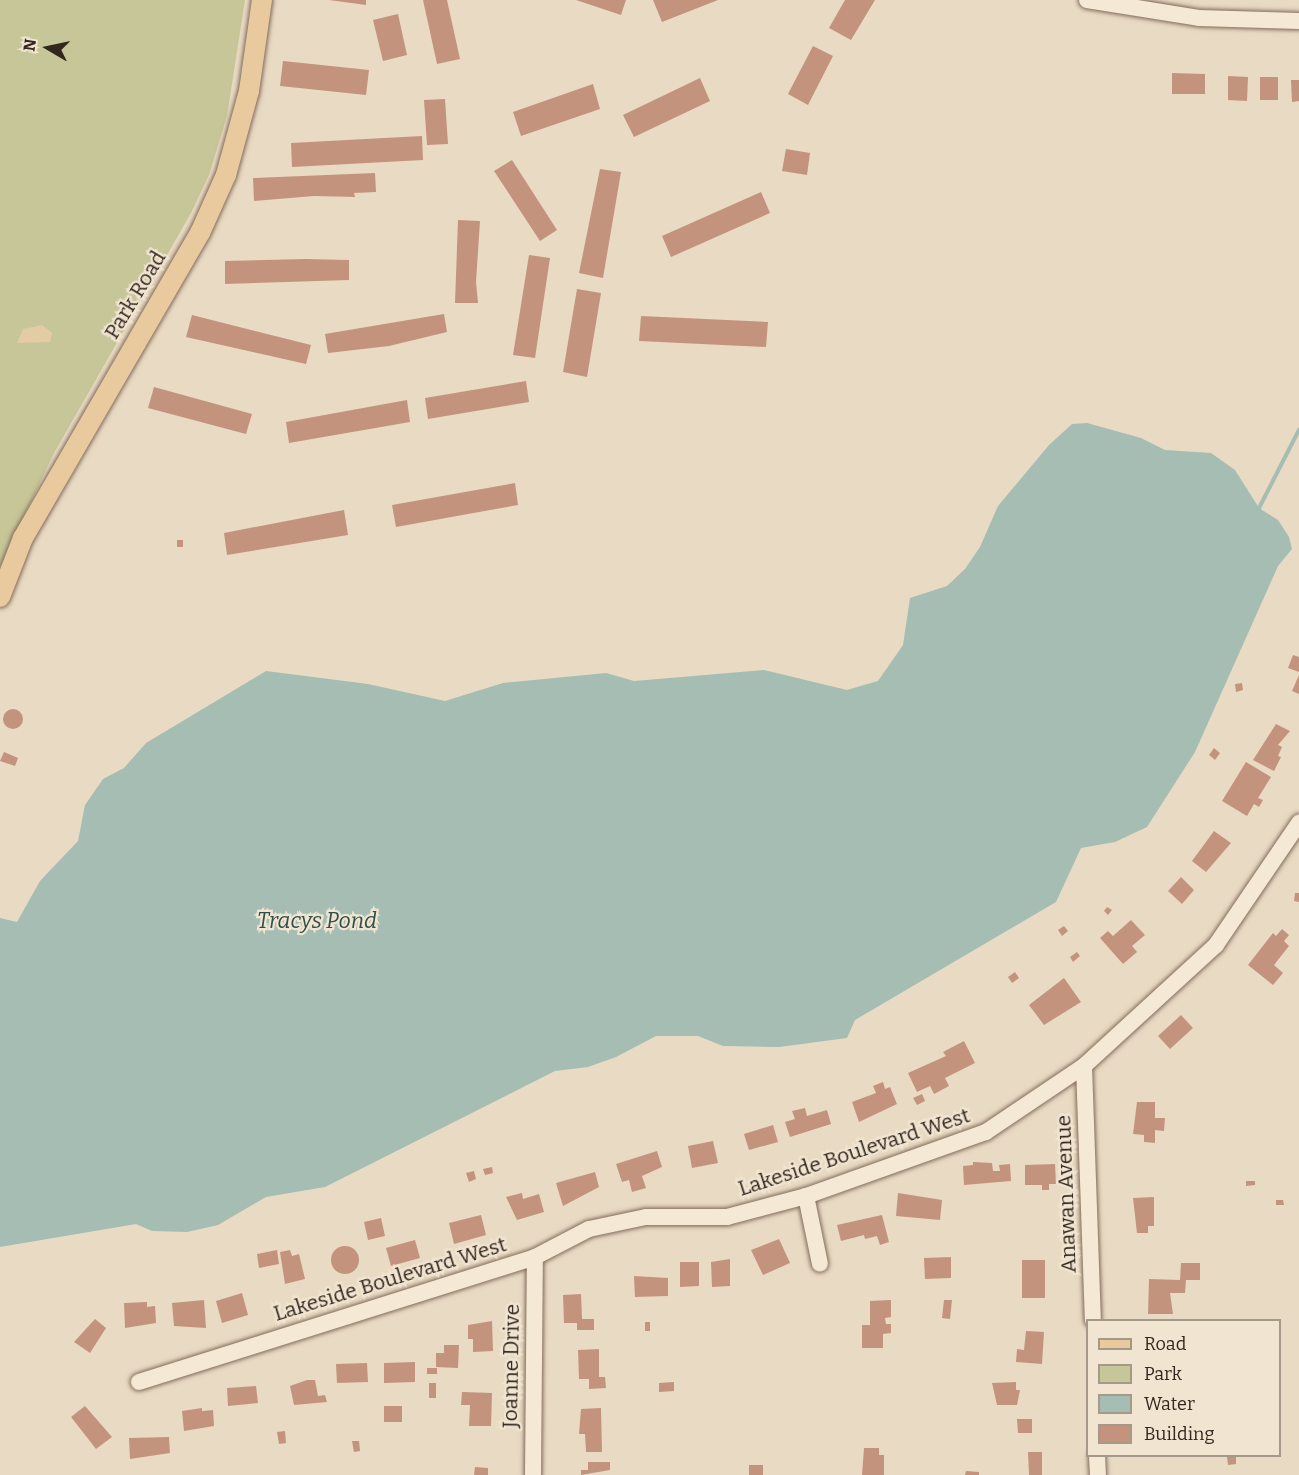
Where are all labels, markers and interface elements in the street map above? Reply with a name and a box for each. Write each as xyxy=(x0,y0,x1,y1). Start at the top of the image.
north arrow xyxy=(18,18,78,78)
text: N xyxy=(19,38,40,53)
street label: Park Road xyxy=(99,247,171,343)
water label: Tracys Pond xyxy=(257,908,377,934)
street label: Lakeside Boulevard West xyxy=(735,1103,973,1201)
street label: Anawan Avenue xyxy=(1051,1115,1081,1273)
street label: Lakeside Boulevard West xyxy=(271,1232,509,1326)
street label: Joanne Drive xyxy=(497,1304,525,1428)
legend xyxy=(1086,1319,1281,1457)
text: Road xyxy=(1144,1333,1186,1355)
text: Park xyxy=(1144,1363,1182,1385)
text: Water xyxy=(1144,1393,1195,1415)
text: Building xyxy=(1144,1423,1215,1445)

